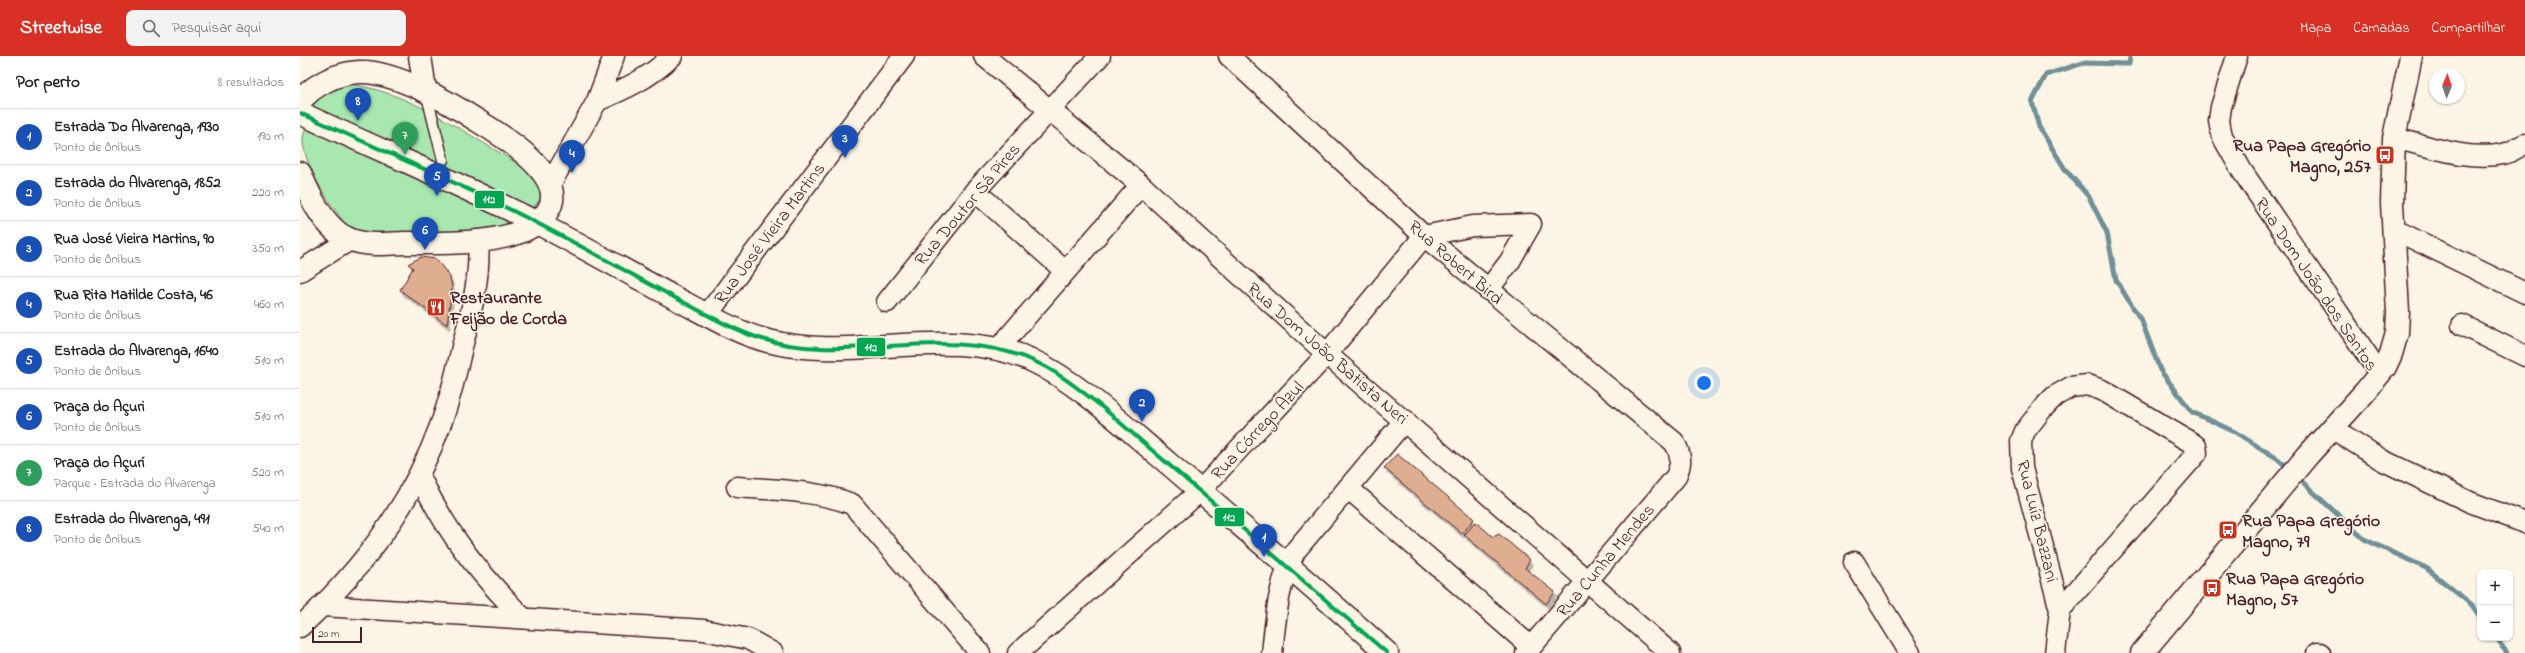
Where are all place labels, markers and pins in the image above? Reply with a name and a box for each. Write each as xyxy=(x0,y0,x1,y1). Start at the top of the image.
pin: 8 xyxy=(345,88,371,121)
pin: 7 xyxy=(392,122,418,155)
pin: 3 xyxy=(832,125,858,158)
place label: Rua Papa Gregório Magno, 257 xyxy=(2233,134,2372,182)
pin: 4 xyxy=(559,140,585,173)
bus stop icon: Rua Papa Gregório Magno, 257 xyxy=(2374,144,2396,166)
pin: 5 xyxy=(424,163,450,196)
pin: 6 xyxy=(412,217,438,250)
place label: Restaurante Feijão de Corda xyxy=(449,286,567,333)
restaurant icon: Restaurante Feijão de Corda xyxy=(425,296,447,318)
pin: 2 xyxy=(1129,389,1155,422)
place label: Rua Papa Gregório Magno, 79 xyxy=(2242,509,2380,557)
bus stop icon: Rua Papa Gregório Magno, 79 xyxy=(2217,519,2239,541)
pin: 1 xyxy=(1251,524,1277,557)
place label: Rua Papa Gregório Magno, 57 xyxy=(2226,567,2364,615)
bus stop icon: Rua Papa Gregório Magno, 57 xyxy=(2201,577,2223,599)

